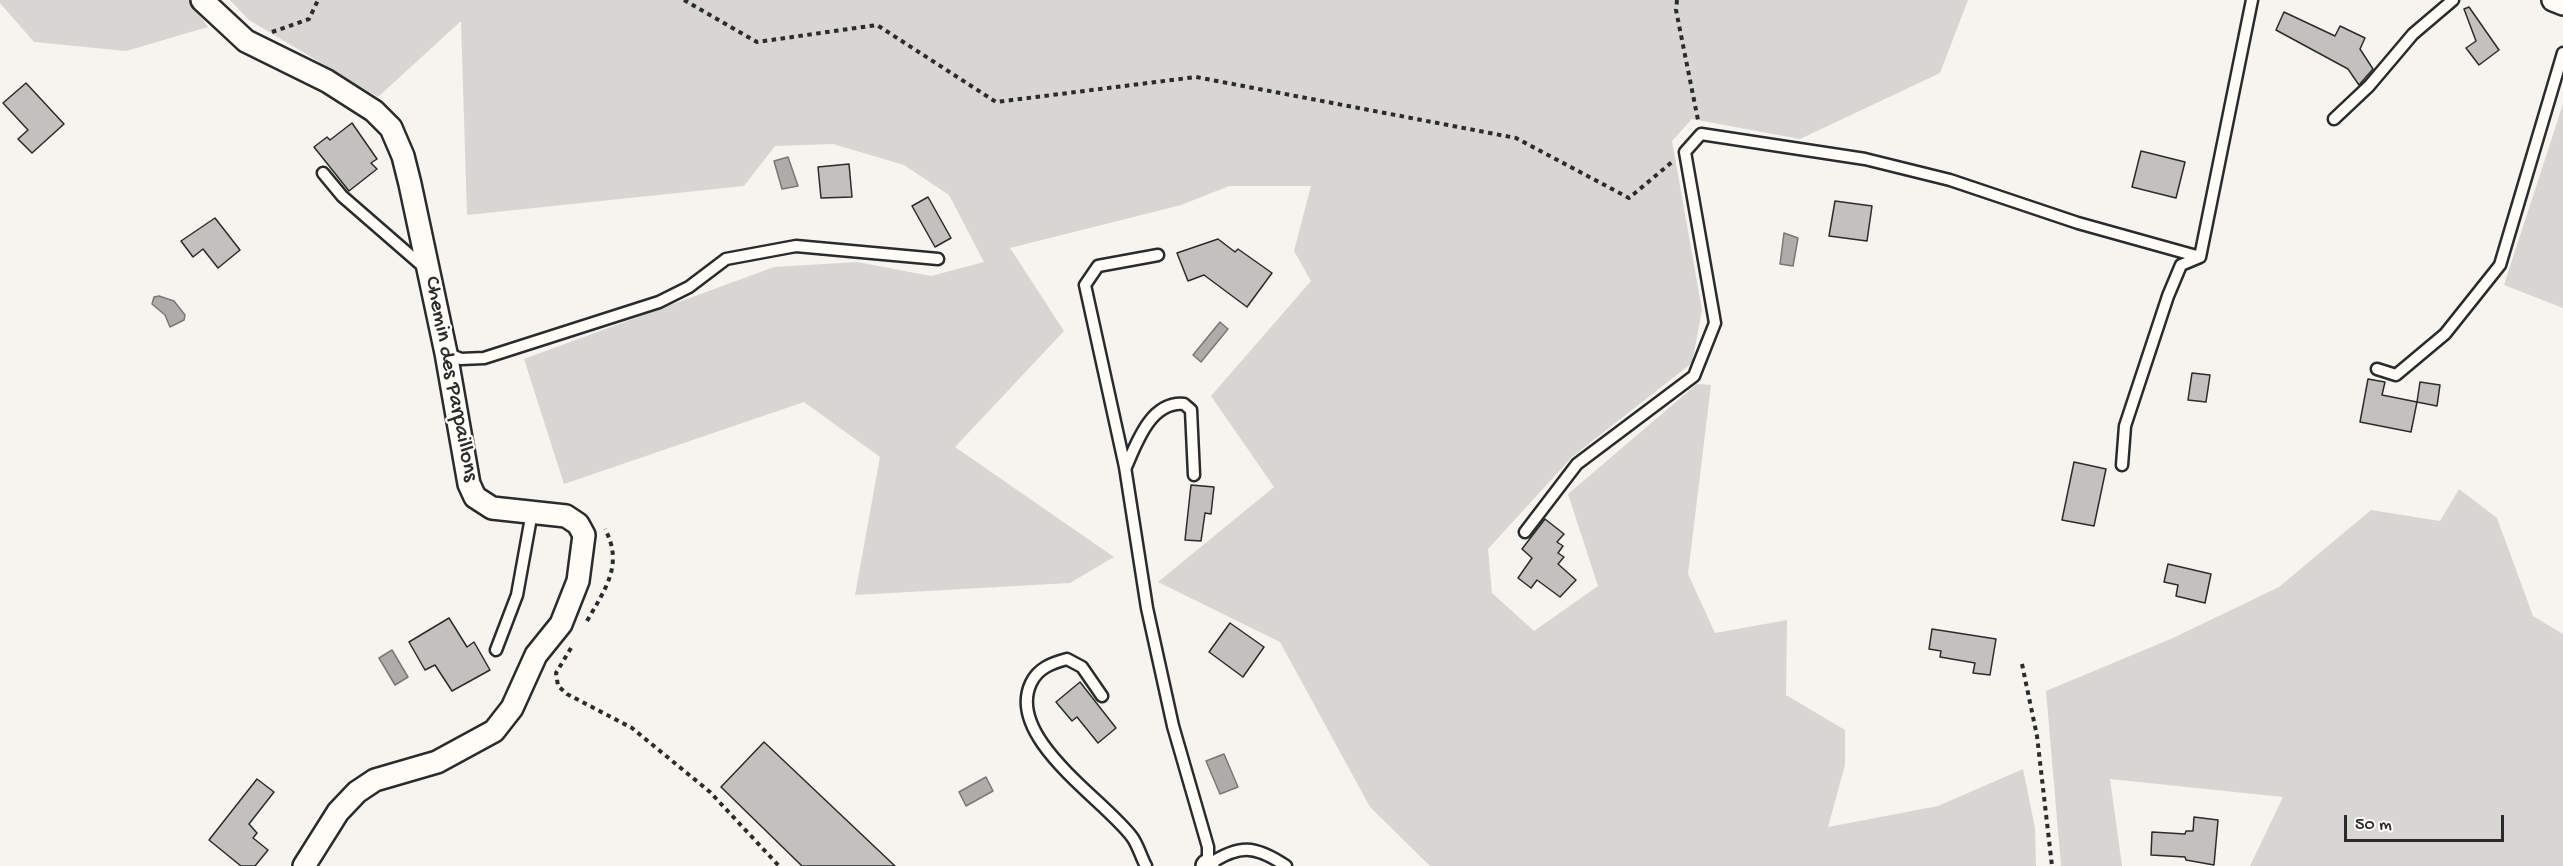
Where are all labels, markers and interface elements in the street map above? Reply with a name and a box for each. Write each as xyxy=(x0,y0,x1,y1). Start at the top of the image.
street label: Chemin des Parpaillons xyxy=(417,274,483,484)
scale bar xyxy=(2347,803,2508,841)
text: 50 m xyxy=(2355,815,2392,836)

